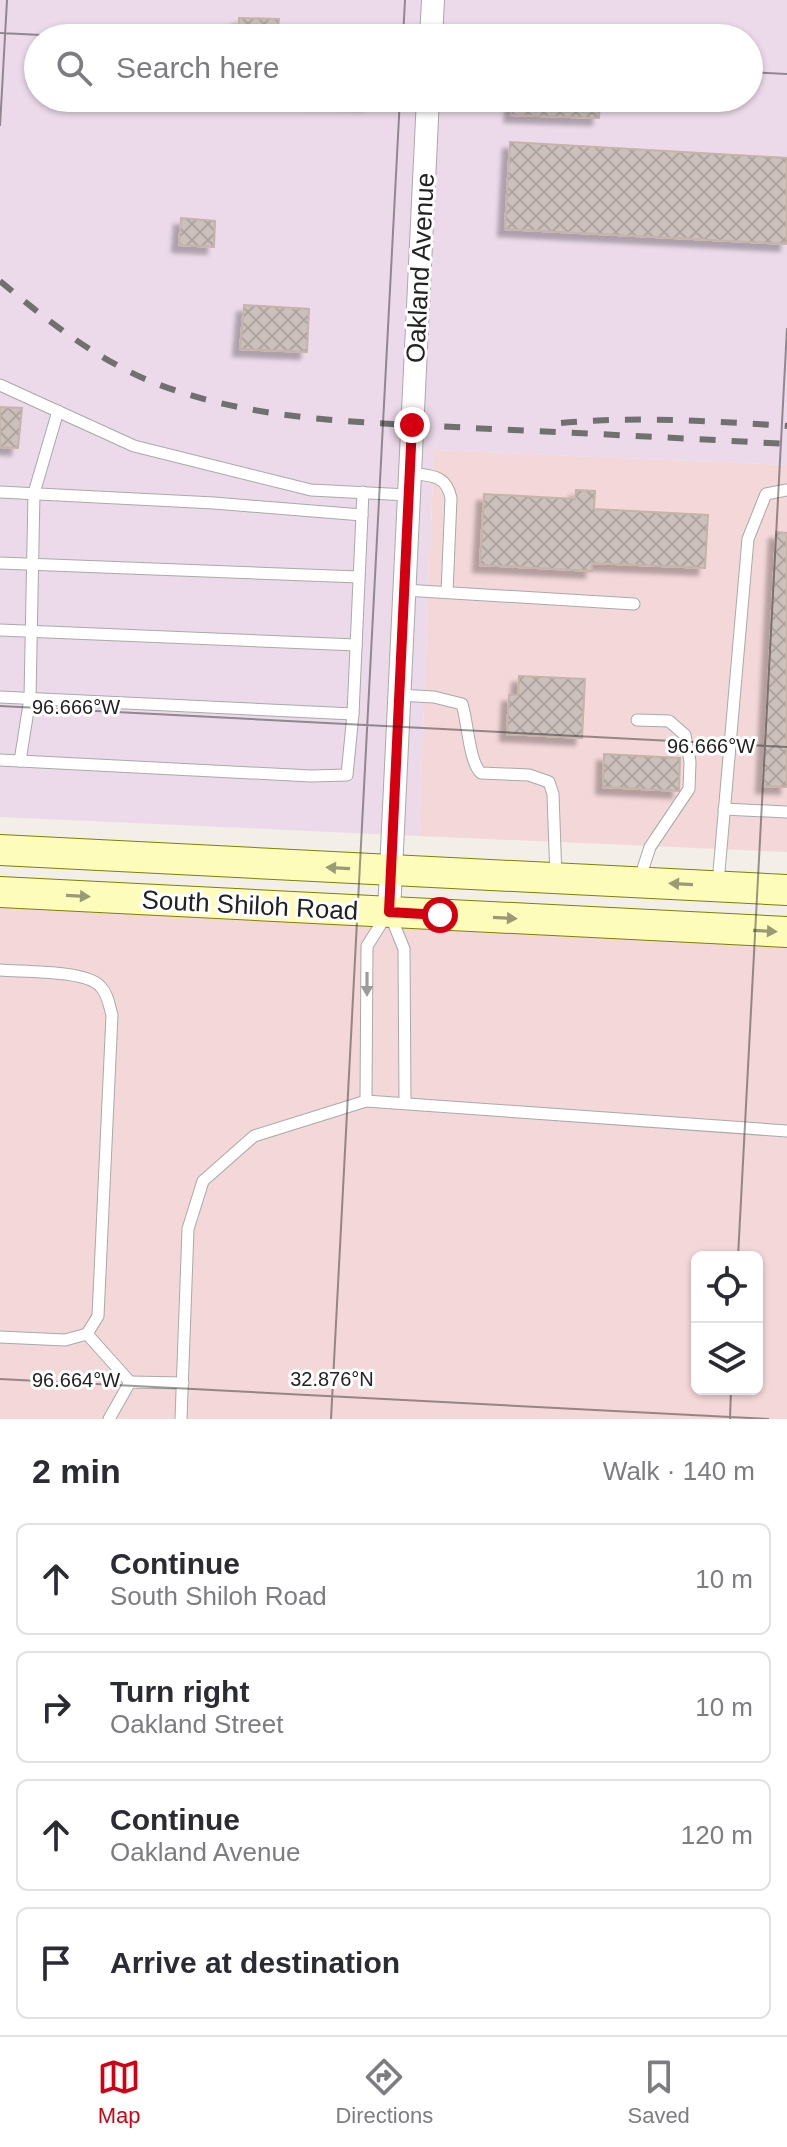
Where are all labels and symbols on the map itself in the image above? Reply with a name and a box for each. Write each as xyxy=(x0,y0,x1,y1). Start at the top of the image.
street label: Oakland Avenue xyxy=(400,172,440,364)
route end xyxy=(394,407,430,443)
text: 96.666°W xyxy=(32,696,120,718)
text: 96.666°W xyxy=(667,735,755,757)
one-way arrow xyxy=(325,861,350,874)
one-way arrow xyxy=(668,877,693,890)
street label: South Shiloh Road xyxy=(141,884,359,926)
one-way arrow xyxy=(66,890,91,903)
route start xyxy=(422,897,458,933)
one-way arrow xyxy=(493,912,518,925)
one-way arrow xyxy=(753,925,778,938)
one-way arrow xyxy=(361,972,373,997)
text: 32.876°N xyxy=(290,1368,374,1390)
text: 96.664°W xyxy=(32,1369,120,1391)

